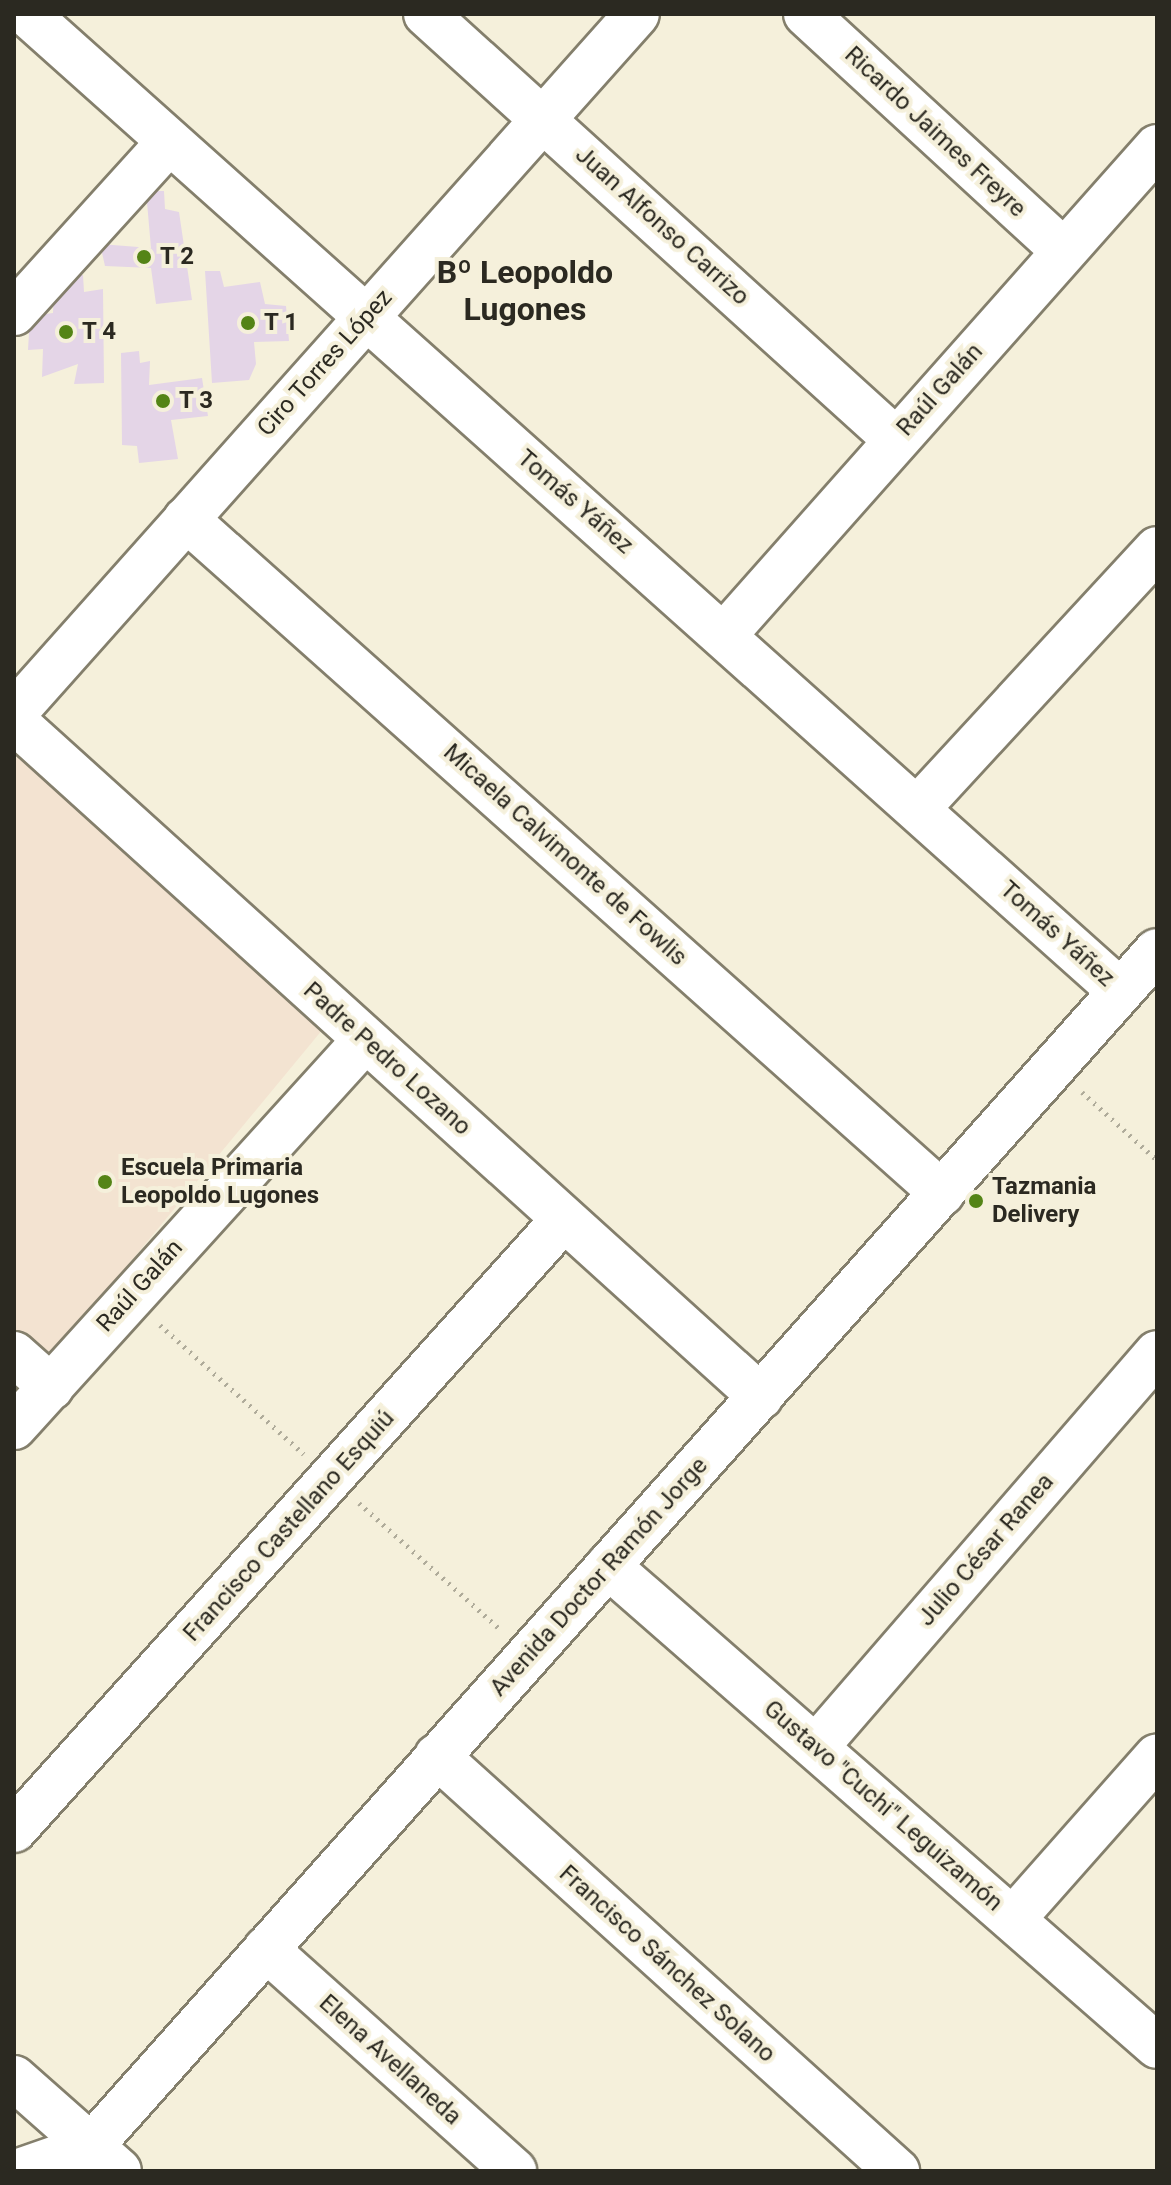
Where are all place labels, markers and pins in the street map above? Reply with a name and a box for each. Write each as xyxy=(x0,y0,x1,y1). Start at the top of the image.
place label: T 2 xyxy=(160,243,195,271)
marker: T 2 xyxy=(135,248,153,266)
place label: T 1 xyxy=(264,309,299,337)
marker: T 1 xyxy=(239,314,257,332)
place label: T 4 xyxy=(82,318,117,346)
marker: T 4 xyxy=(57,323,75,341)
place label: T 3 xyxy=(179,387,214,415)
marker: T 3 xyxy=(154,392,172,410)
place label: Escuela Primaria Leopoldo Lugones xyxy=(121,1154,319,1210)
marker: Escuela Primaria Leopoldo Lugones xyxy=(96,1173,114,1191)
place label: Tazmania Delivery xyxy=(992,1173,1096,1229)
marker: Tazmania Delivery xyxy=(967,1192,985,1210)

